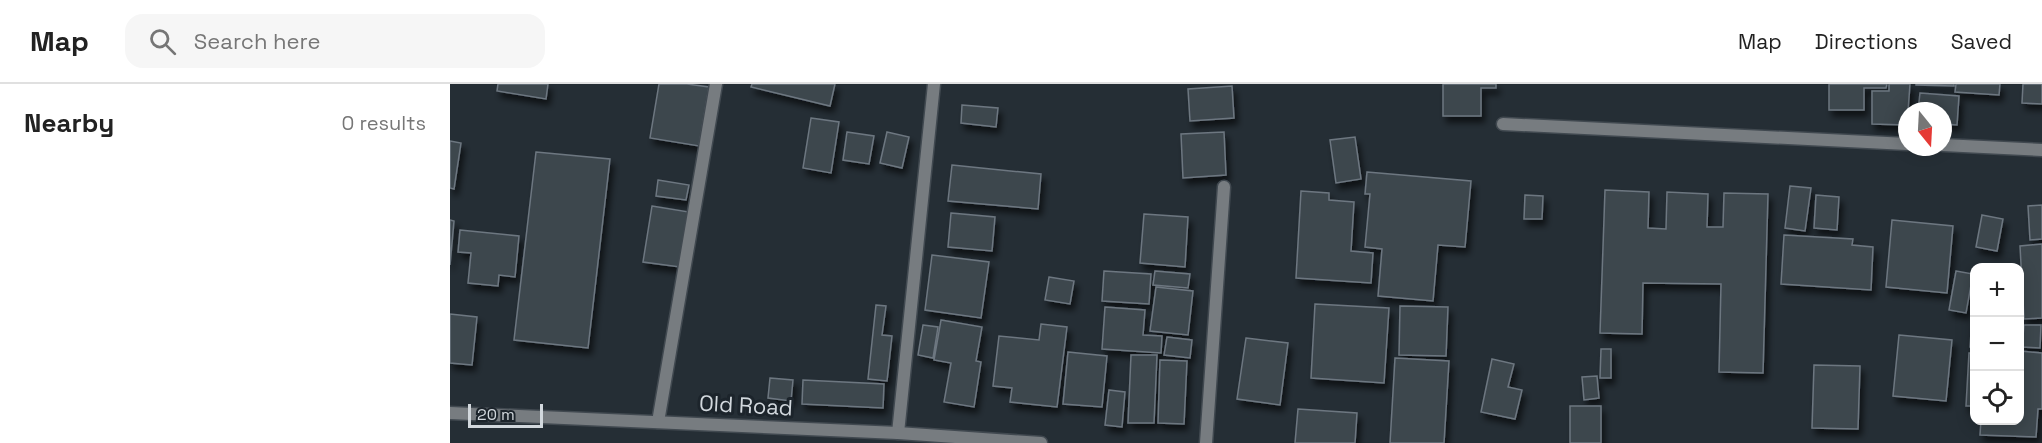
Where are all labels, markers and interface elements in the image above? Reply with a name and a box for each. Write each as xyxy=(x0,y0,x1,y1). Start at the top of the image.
search box xyxy=(125,14,545,68)
text: Map xyxy=(30,23,89,59)
icon: search xyxy=(146,25,179,58)
text: Search here xyxy=(194,27,321,55)
text: Map xyxy=(1738,28,1782,55)
text: Directions xyxy=(1815,28,1918,55)
text: Saved xyxy=(1951,28,2012,55)
north arrow xyxy=(1898,102,1952,156)
text: Nearby xyxy=(24,106,114,140)
text: 0 results xyxy=(342,110,426,136)
map controls xyxy=(1970,263,2024,425)
button: + xyxy=(1970,263,2024,317)
button: − xyxy=(1970,317,2024,371)
button: locate xyxy=(1970,371,2024,425)
street label: Old Road xyxy=(698,389,794,421)
scale bar xyxy=(468,401,543,428)
text: 20 m xyxy=(477,404,515,425)

